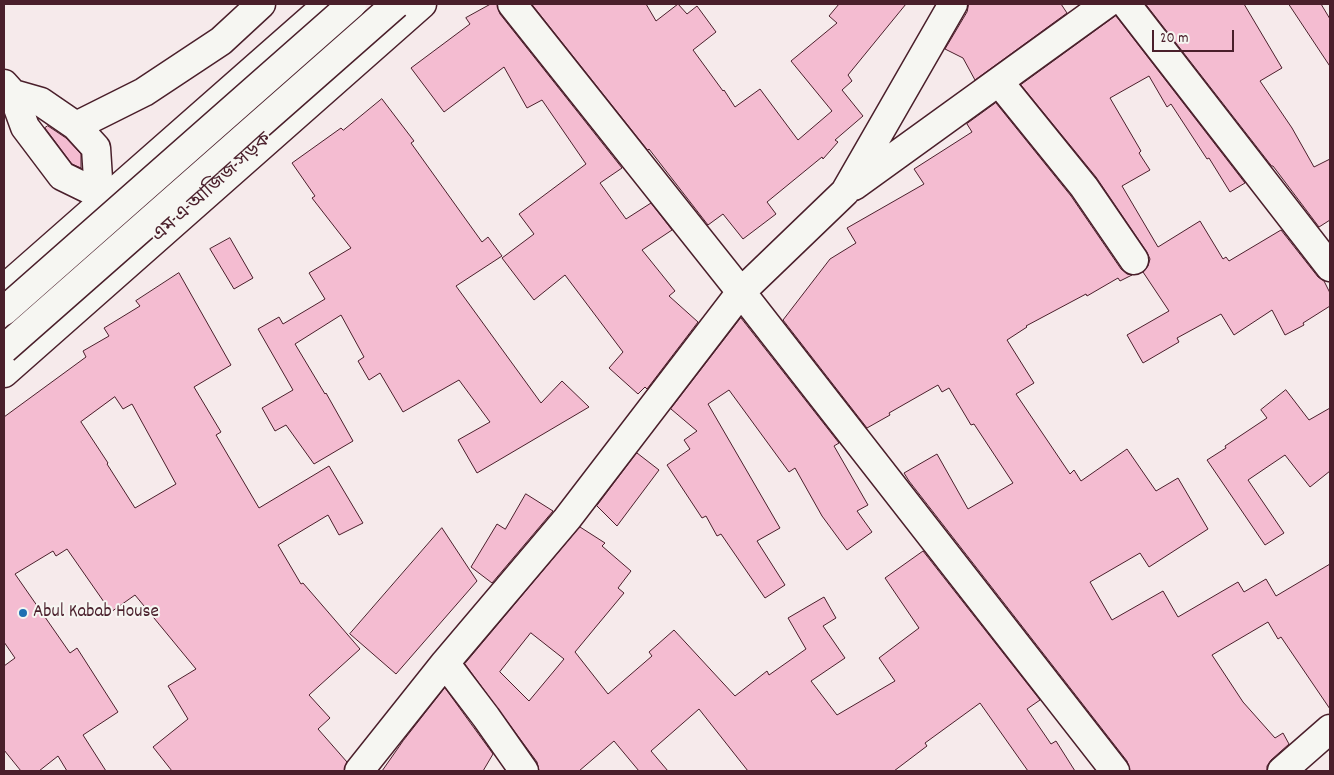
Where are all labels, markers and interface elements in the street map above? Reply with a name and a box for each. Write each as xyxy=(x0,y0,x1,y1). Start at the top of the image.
scale bar xyxy=(1154,20,1236,52)
text: 20 m xyxy=(1160,28,1188,50)
street label: এম এ আজিজ সড়ক xyxy=(149,129,277,249)
place label: Abul Kabab House xyxy=(33,602,159,624)
marker: Abul Kabab House xyxy=(17,607,29,619)

